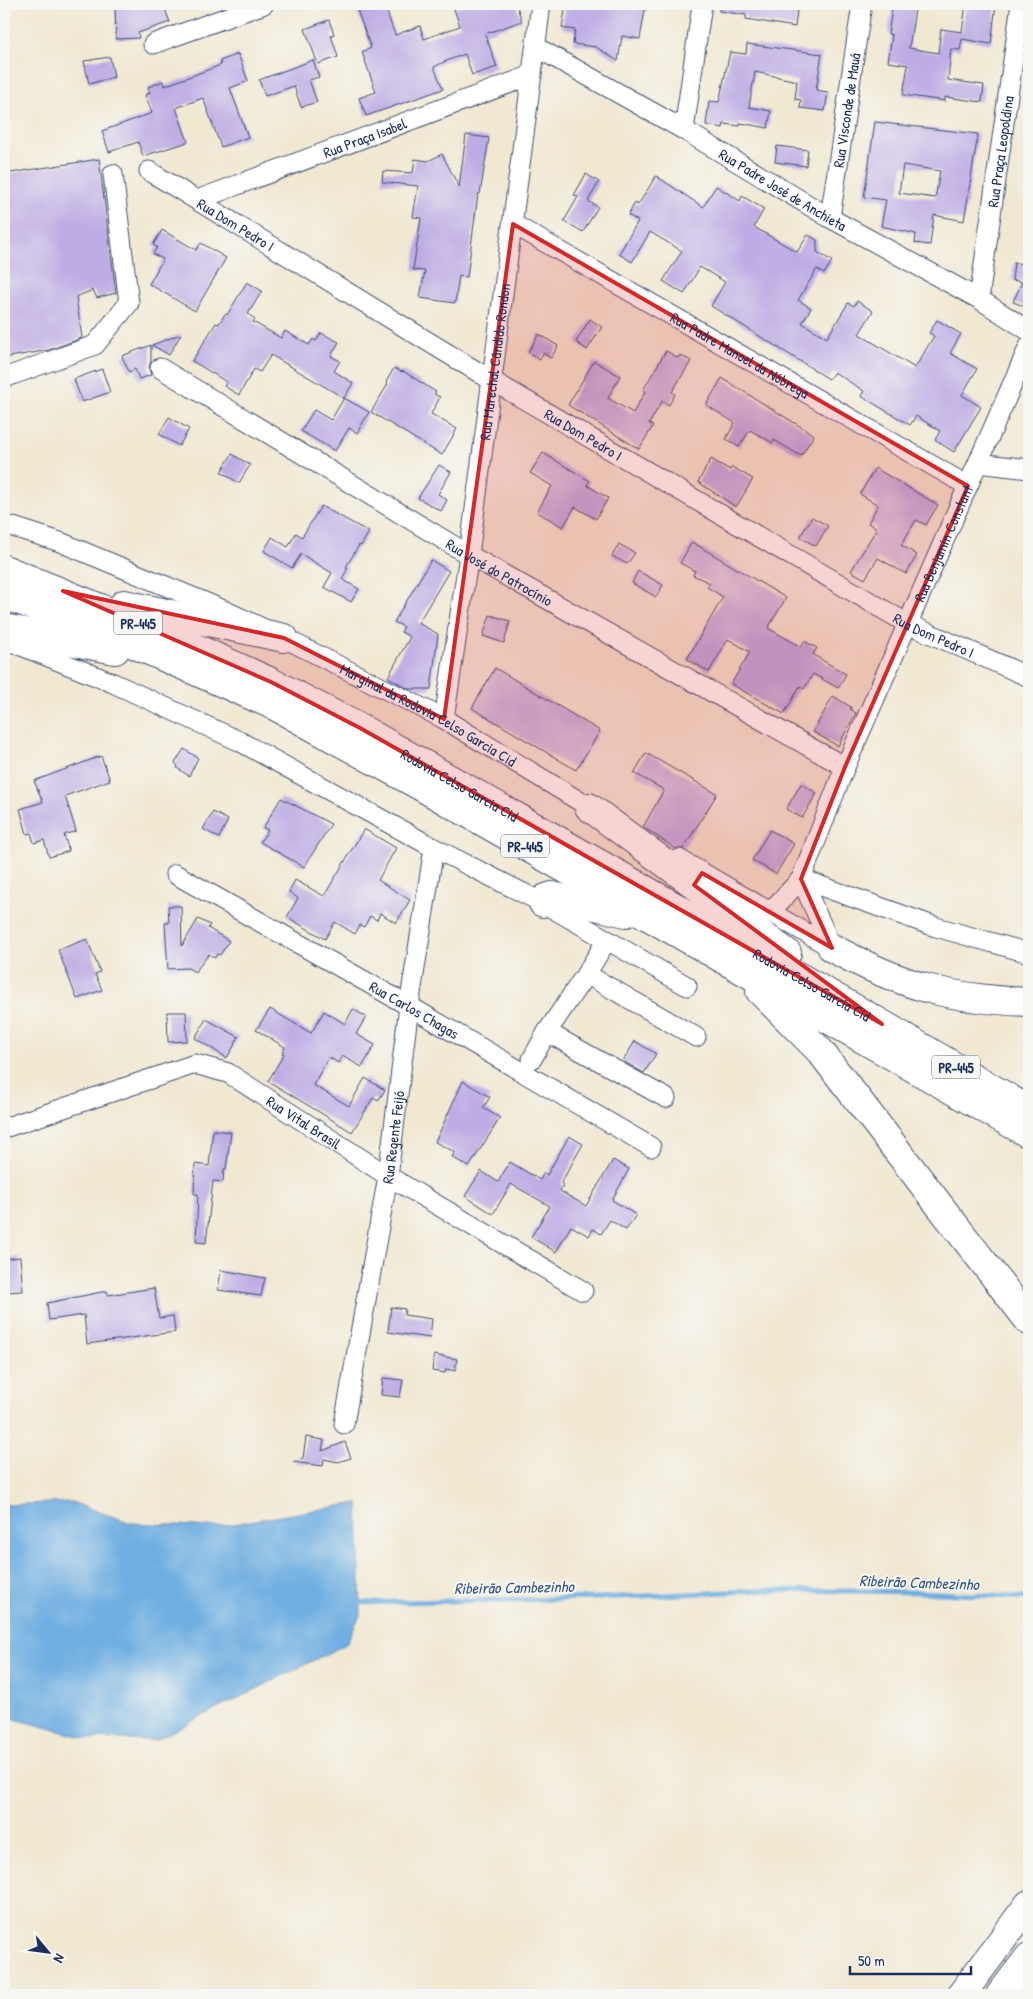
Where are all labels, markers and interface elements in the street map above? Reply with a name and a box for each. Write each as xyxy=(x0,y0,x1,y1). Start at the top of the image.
street label: Rua Visconde de Mauá xyxy=(827,51,865,169)
street label: Rua Praça Leopoldina xyxy=(982,94,1018,209)
street label: Rua Praça Isabel xyxy=(320,112,409,163)
street label: Rua Padre José de Anchieta xyxy=(715,143,850,236)
street label: Rua Dom Pedro I xyxy=(193,193,279,256)
street label: Rua Marechal Cândido Rondon xyxy=(474,282,515,441)
street label: Rua Padre Manoel da Nóbrega xyxy=(667,306,814,403)
street label: Rua Dom Pedro I xyxy=(541,403,626,465)
street label: Rua Benjamin Constant xyxy=(908,481,978,605)
street label: Rua José do Patrocínio xyxy=(442,533,557,611)
street label: Rua Dom Pedro I xyxy=(889,607,978,662)
road number: PR-445 xyxy=(114,612,162,634)
street label: Marginal da Rodovia Celso Garcia Cid xyxy=(337,658,521,771)
street label: Rodovia Celso Garcia Cid xyxy=(397,743,523,826)
road number: PR-445 xyxy=(501,834,549,858)
street label: Rodovia Celso Garcia Cid xyxy=(750,943,875,1026)
street label: Rua Carlos Chagas xyxy=(366,975,463,1044)
road number: PR-445 xyxy=(932,1056,980,1078)
street label: Rua Regente Feijó xyxy=(376,1089,409,1185)
street label: Rua Vital Brasil xyxy=(263,1090,345,1154)
water label: Ribeirão Cambezinho xyxy=(859,1569,981,1595)
water label: Ribeirão Cambezinho xyxy=(454,1575,576,1599)
north arrow xyxy=(22,1926,72,1976)
scale bar xyxy=(850,1944,972,1976)
text: 50 m xyxy=(858,1950,885,1971)
text: N xyxy=(49,1951,70,1967)

